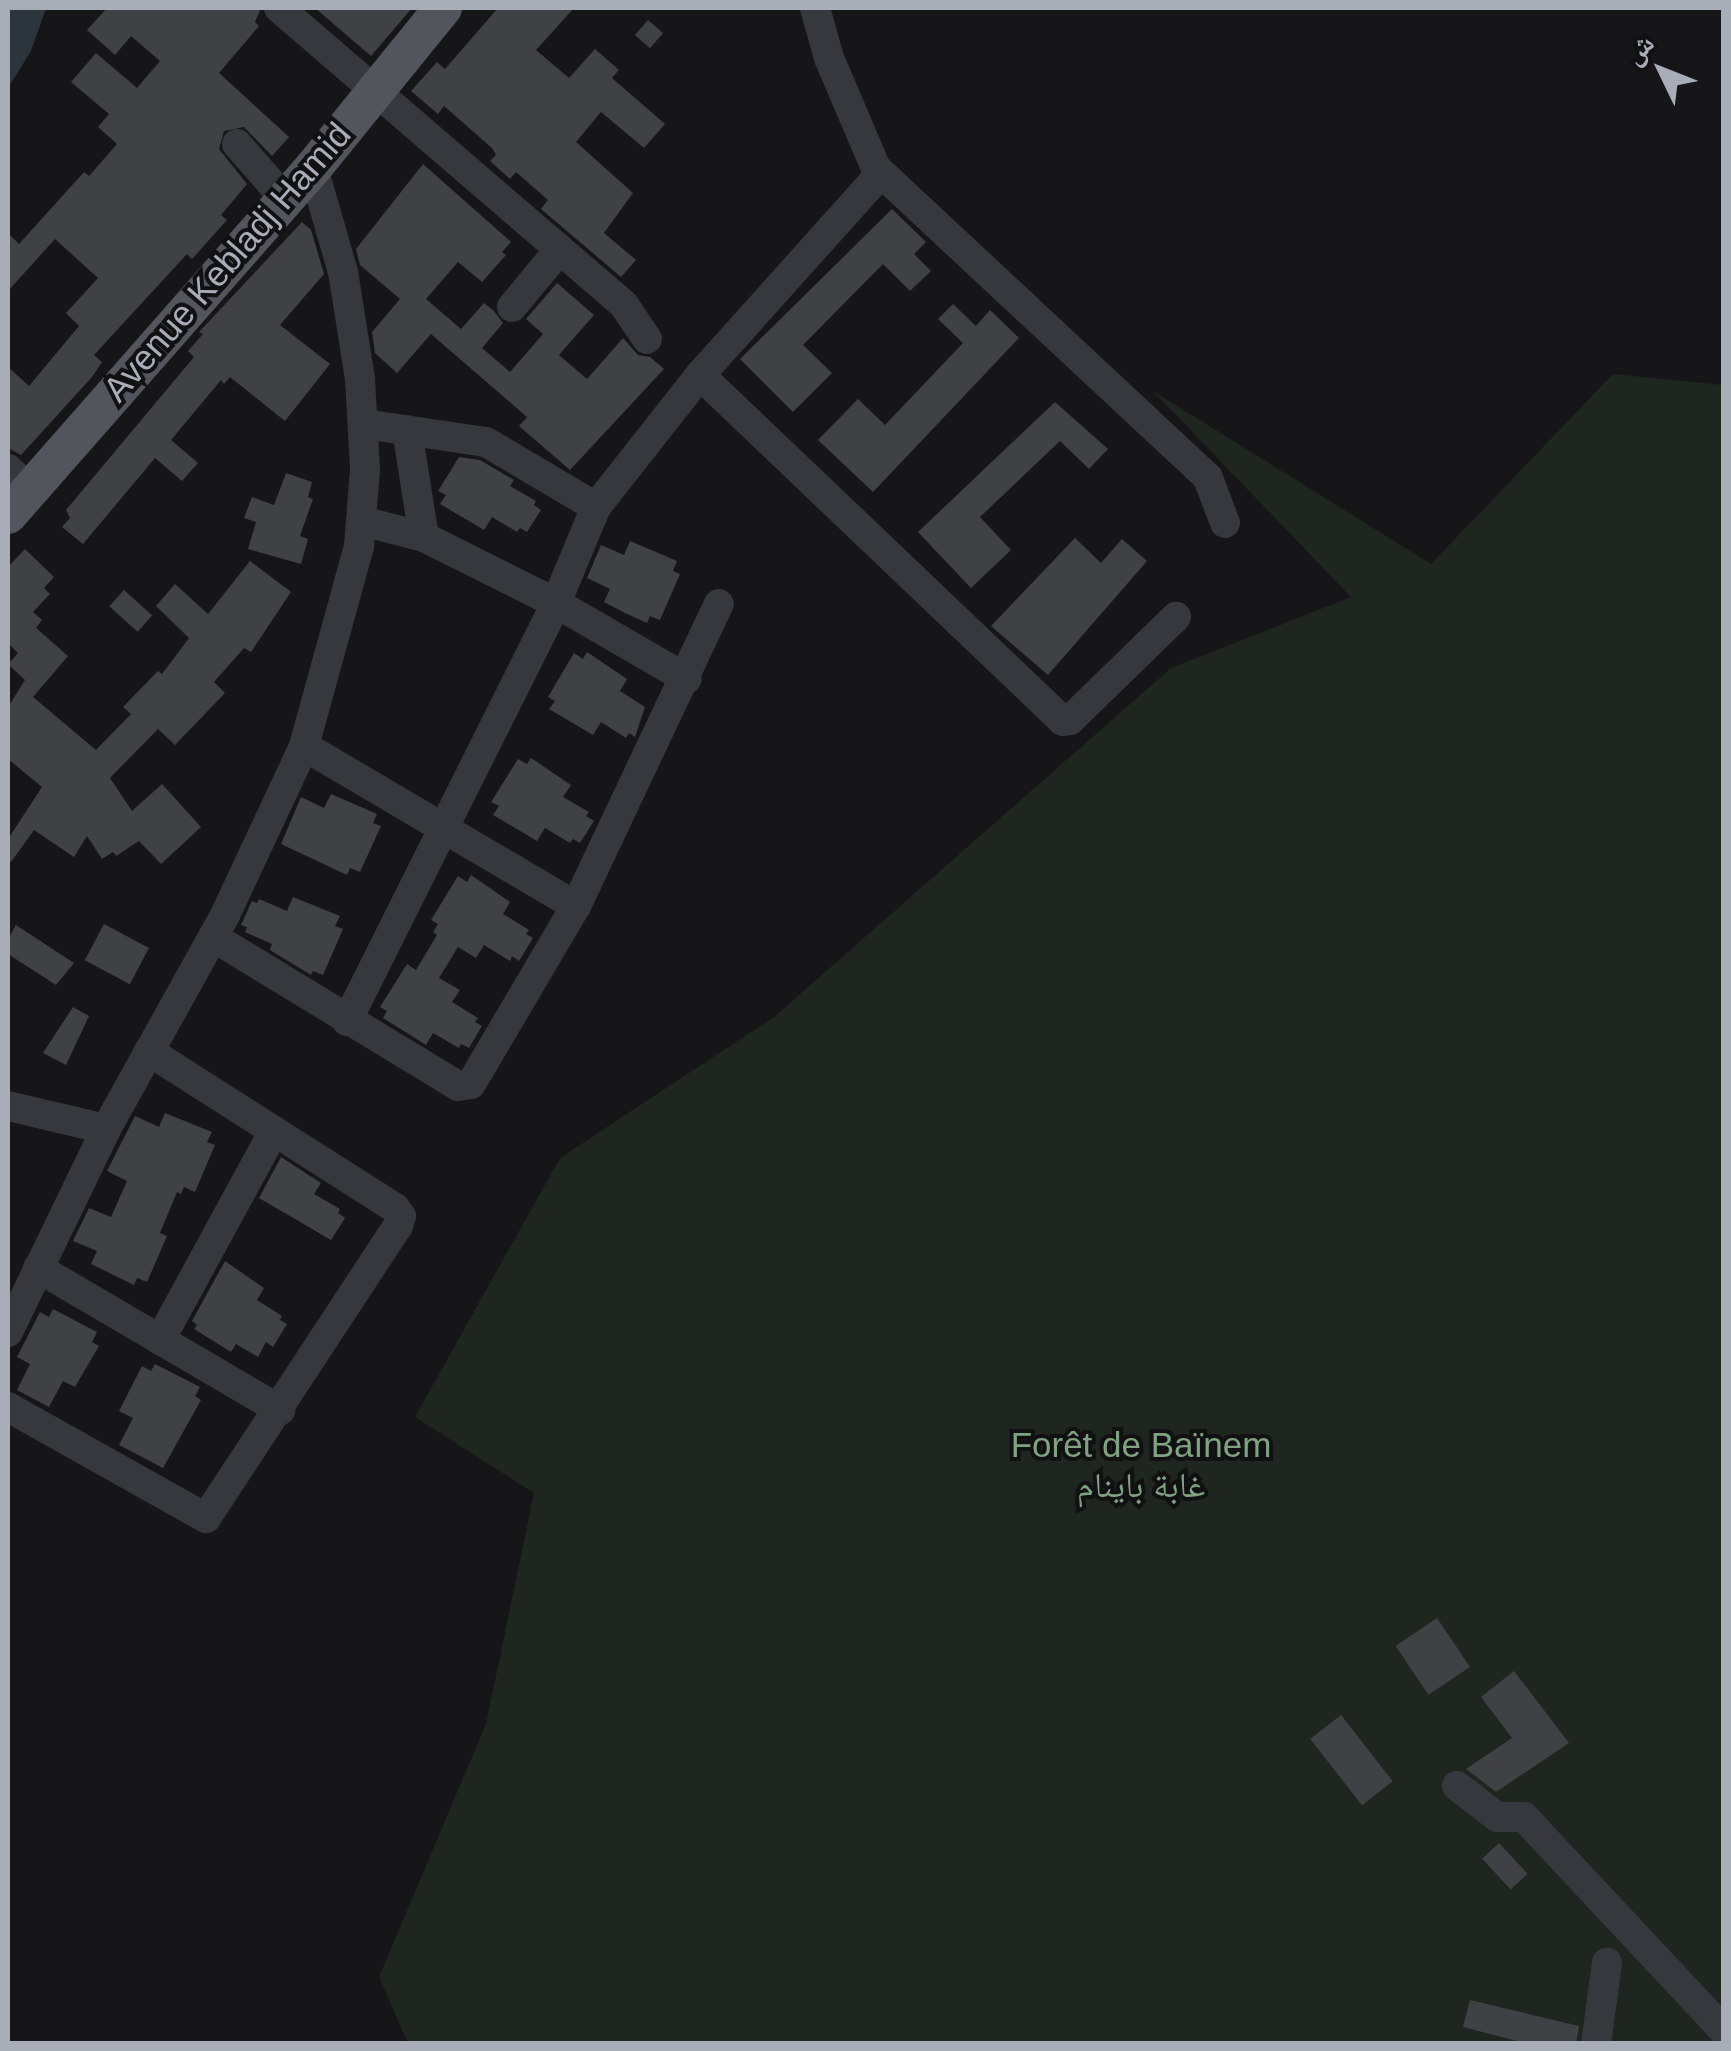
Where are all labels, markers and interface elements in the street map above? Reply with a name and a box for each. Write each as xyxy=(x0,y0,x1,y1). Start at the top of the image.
north arrow xyxy=(1611,20,1711,120)
text: ش xyxy=(1617,28,1660,71)
street label: Avenue Kebladj Hamid xyxy=(95,114,359,410)
park label: Forêt de Baïnem غابة باينام xyxy=(1011,1424,1271,1506)

